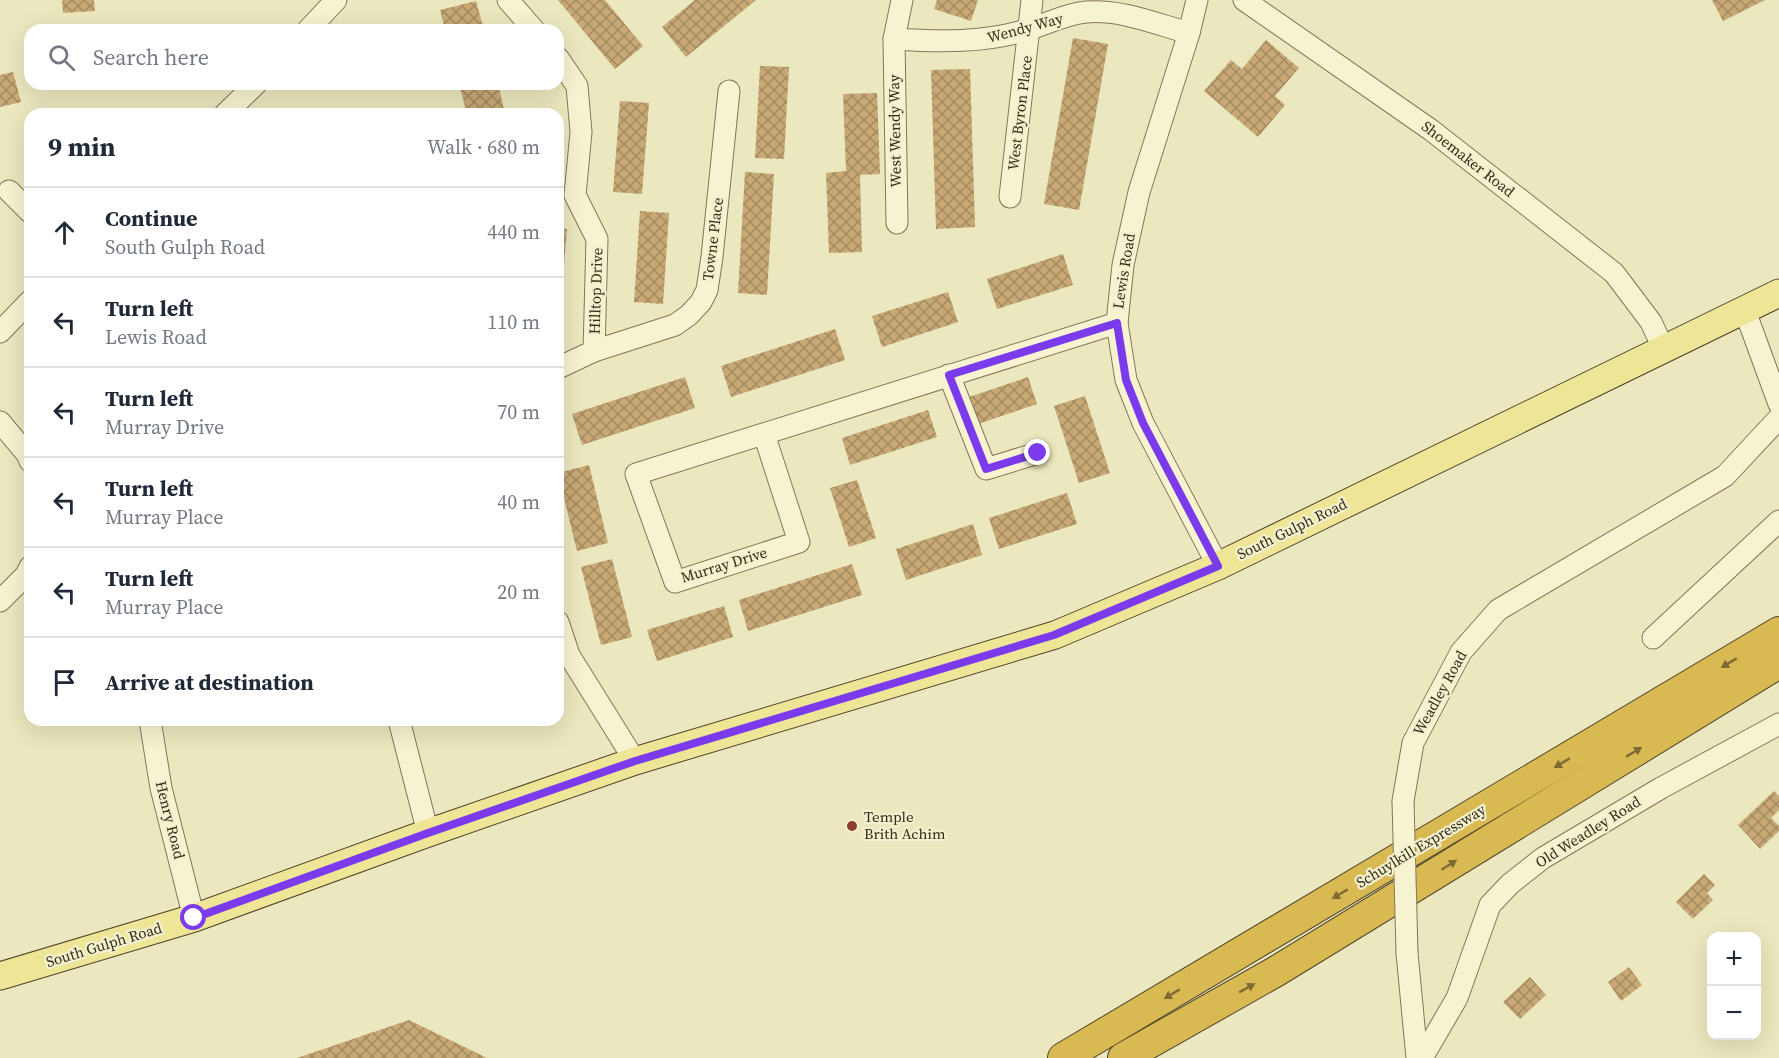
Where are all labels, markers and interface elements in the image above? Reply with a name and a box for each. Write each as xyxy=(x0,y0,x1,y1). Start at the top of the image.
street label: Wendy Way xyxy=(985,7,1065,48)
search box xyxy=(24,24,564,90)
icon: search xyxy=(45,41,78,74)
text: Search here xyxy=(93,42,209,72)
street label: West Byron Place xyxy=(1002,54,1037,172)
street label: West Wendy Way xyxy=(883,74,906,188)
street label: Shoemaker Road xyxy=(1417,116,1520,202)
text: 9 min xyxy=(48,129,115,165)
text: Walk · 680 m xyxy=(427,133,540,161)
street label: Towne Place xyxy=(697,196,728,282)
text: Continue xyxy=(105,203,198,233)
icon: ahead xyxy=(48,216,81,249)
text: 440 m xyxy=(487,218,540,246)
street label: Lewis Road xyxy=(1107,231,1140,310)
text: South Gulph Road xyxy=(105,233,265,261)
street label: Hilltop Drive xyxy=(583,247,608,335)
text: Turn left xyxy=(105,293,193,323)
icon: left xyxy=(48,306,81,339)
text: 110 m xyxy=(487,308,540,336)
text: Lewis Road xyxy=(105,323,207,351)
text: Turn left xyxy=(105,383,193,413)
icon: left xyxy=(48,396,81,429)
text: 70 m xyxy=(497,398,540,426)
text: Murray Drive xyxy=(105,413,224,441)
route end xyxy=(1024,439,1050,465)
text: Turn left xyxy=(105,473,193,503)
icon: left xyxy=(48,486,81,519)
text: 40 m xyxy=(497,488,540,516)
street label: South Gulph Road xyxy=(1233,493,1351,564)
text: Murray Place xyxy=(105,503,224,531)
street label: Murray Drive xyxy=(678,541,770,588)
text: Turn left xyxy=(105,563,193,593)
icon: left xyxy=(48,576,81,609)
text: 20 m xyxy=(497,578,540,606)
text: Murray Place xyxy=(105,593,224,621)
street label: Weadley Road xyxy=(1408,646,1472,739)
one-way arrow xyxy=(1721,658,1737,669)
icon: arrive xyxy=(48,666,81,699)
text: Arrive at destination xyxy=(105,667,314,697)
one-way arrow xyxy=(1626,746,1642,757)
one-way arrow xyxy=(1554,757,1570,768)
street label: Henry Road xyxy=(151,779,190,862)
street label: Old Weadley Road xyxy=(1531,790,1645,872)
street label: Schuylkill Expressway xyxy=(1352,798,1490,893)
place label: Temple Brith Achim xyxy=(864,806,946,844)
marker: Temple Brith Achim xyxy=(845,819,859,833)
one-way arrow xyxy=(1441,859,1457,870)
one-way arrow xyxy=(1332,889,1348,900)
route start xyxy=(180,904,206,930)
street label: South Gulph Road xyxy=(43,917,165,972)
map controls xyxy=(1707,932,1761,1040)
button: + xyxy=(1707,932,1761,986)
one-way arrow xyxy=(1239,983,1256,993)
button: − xyxy=(1707,986,1761,1040)
one-way arrow xyxy=(1164,988,1180,999)

